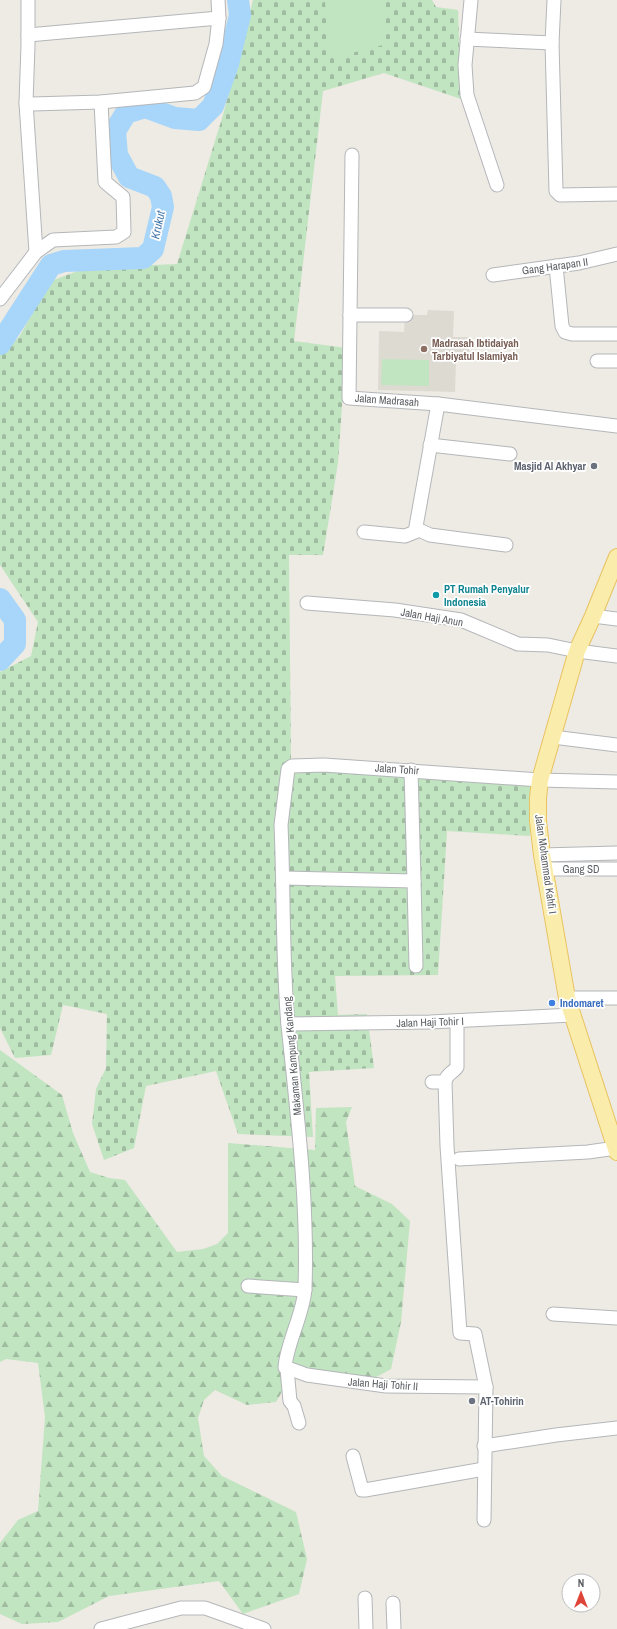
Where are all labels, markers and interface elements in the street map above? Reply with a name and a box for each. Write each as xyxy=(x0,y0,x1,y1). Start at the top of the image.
water label: Krukut xyxy=(147,209,169,241)
street label: Gang Harapan II xyxy=(521,254,589,278)
place label: Madrasah Ibtidaiyah Tarbiyatul Islamiyah xyxy=(432,336,519,363)
marker: Madrasah Ibtidaiyah Tarbiyatul Islamiyah xyxy=(419,344,429,354)
street label: Jalan Madrasah xyxy=(354,391,420,409)
place label: Masjid Al Akhyar xyxy=(514,459,586,473)
marker: Masjid Al Akhyar xyxy=(589,461,599,471)
place label: PT Rumah Penyalur Indonesia xyxy=(444,582,530,609)
marker: PT Rumah Penyalur Indonesia xyxy=(431,590,441,600)
street label: Jalan Haji Anun xyxy=(400,605,464,629)
street label: Jalan Tohir xyxy=(375,760,419,778)
street label: Jalan Mohammad Kahfi I xyxy=(532,813,560,915)
street label: Gang SD xyxy=(562,862,600,876)
street label: Makaman Kampung Kandang xyxy=(280,996,304,1116)
place label: Indomaret xyxy=(560,996,604,1010)
marker: Indomaret xyxy=(547,998,557,1008)
street label: Jalan Haji Tohir I xyxy=(396,1014,464,1030)
street label: Jalan Haji Tohir II xyxy=(348,1375,418,1393)
place label: AT-Tohirin xyxy=(480,1394,524,1408)
marker: AT-Tohirin xyxy=(467,1396,477,1406)
north arrow xyxy=(561,1573,601,1613)
text: N xyxy=(578,1576,584,1590)

